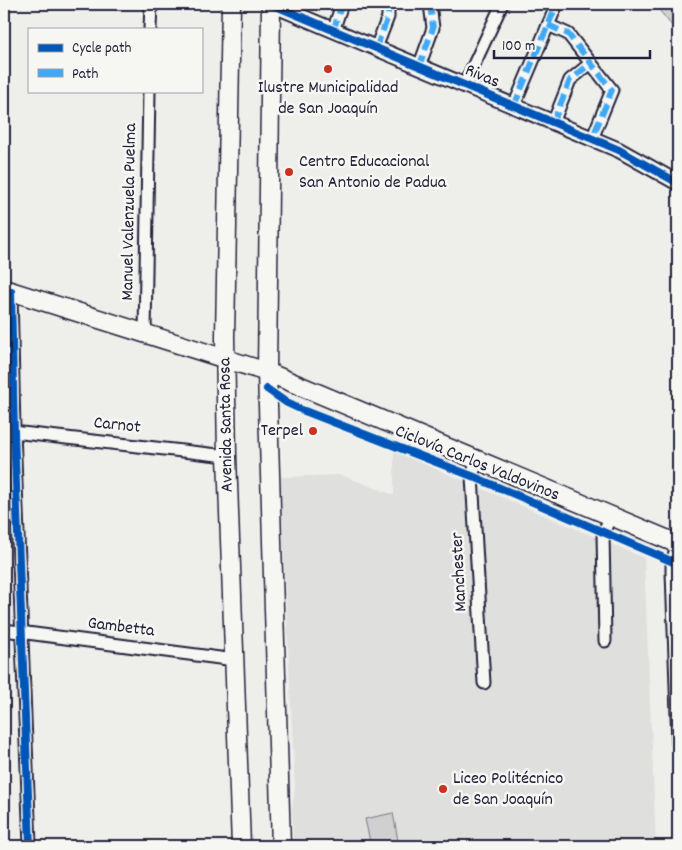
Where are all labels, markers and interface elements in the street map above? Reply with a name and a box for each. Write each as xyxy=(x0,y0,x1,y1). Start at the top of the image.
legend xyxy=(28,28,202,92)
scale bar xyxy=(494,28,651,60)
text: 100 m xyxy=(502,36,535,58)
text: Cycle path xyxy=(72,38,132,60)
street label: Rivas xyxy=(461,59,503,95)
marker: Ilustre Municipalidad de San Joaquín xyxy=(322,63,334,75)
text: Path xyxy=(72,64,98,86)
place label: Ilustre Municipalidad de San Joaquín xyxy=(258,76,398,122)
street label: Manuel Valenzuela Puelma xyxy=(116,123,144,301)
place label: Centro Educacional San Antonio de Padua xyxy=(299,150,447,196)
marker: Centro Educacional San Antonio de Padua xyxy=(283,166,295,178)
street label: Avenida Santa Rosa xyxy=(213,357,241,492)
street label: Carnot xyxy=(92,411,142,441)
place label: Terpel xyxy=(261,419,304,444)
street label: Ciclovía Carlos Valdovinos xyxy=(391,420,563,508)
marker: Terpel xyxy=(307,425,319,437)
street label: Manchester xyxy=(445,531,475,612)
street label: Gambetta xyxy=(86,611,156,645)
place label: Liceo Politécnico de San Joaquín xyxy=(453,767,563,813)
marker: Liceo Politécnico de San Joaquín xyxy=(437,783,449,795)

